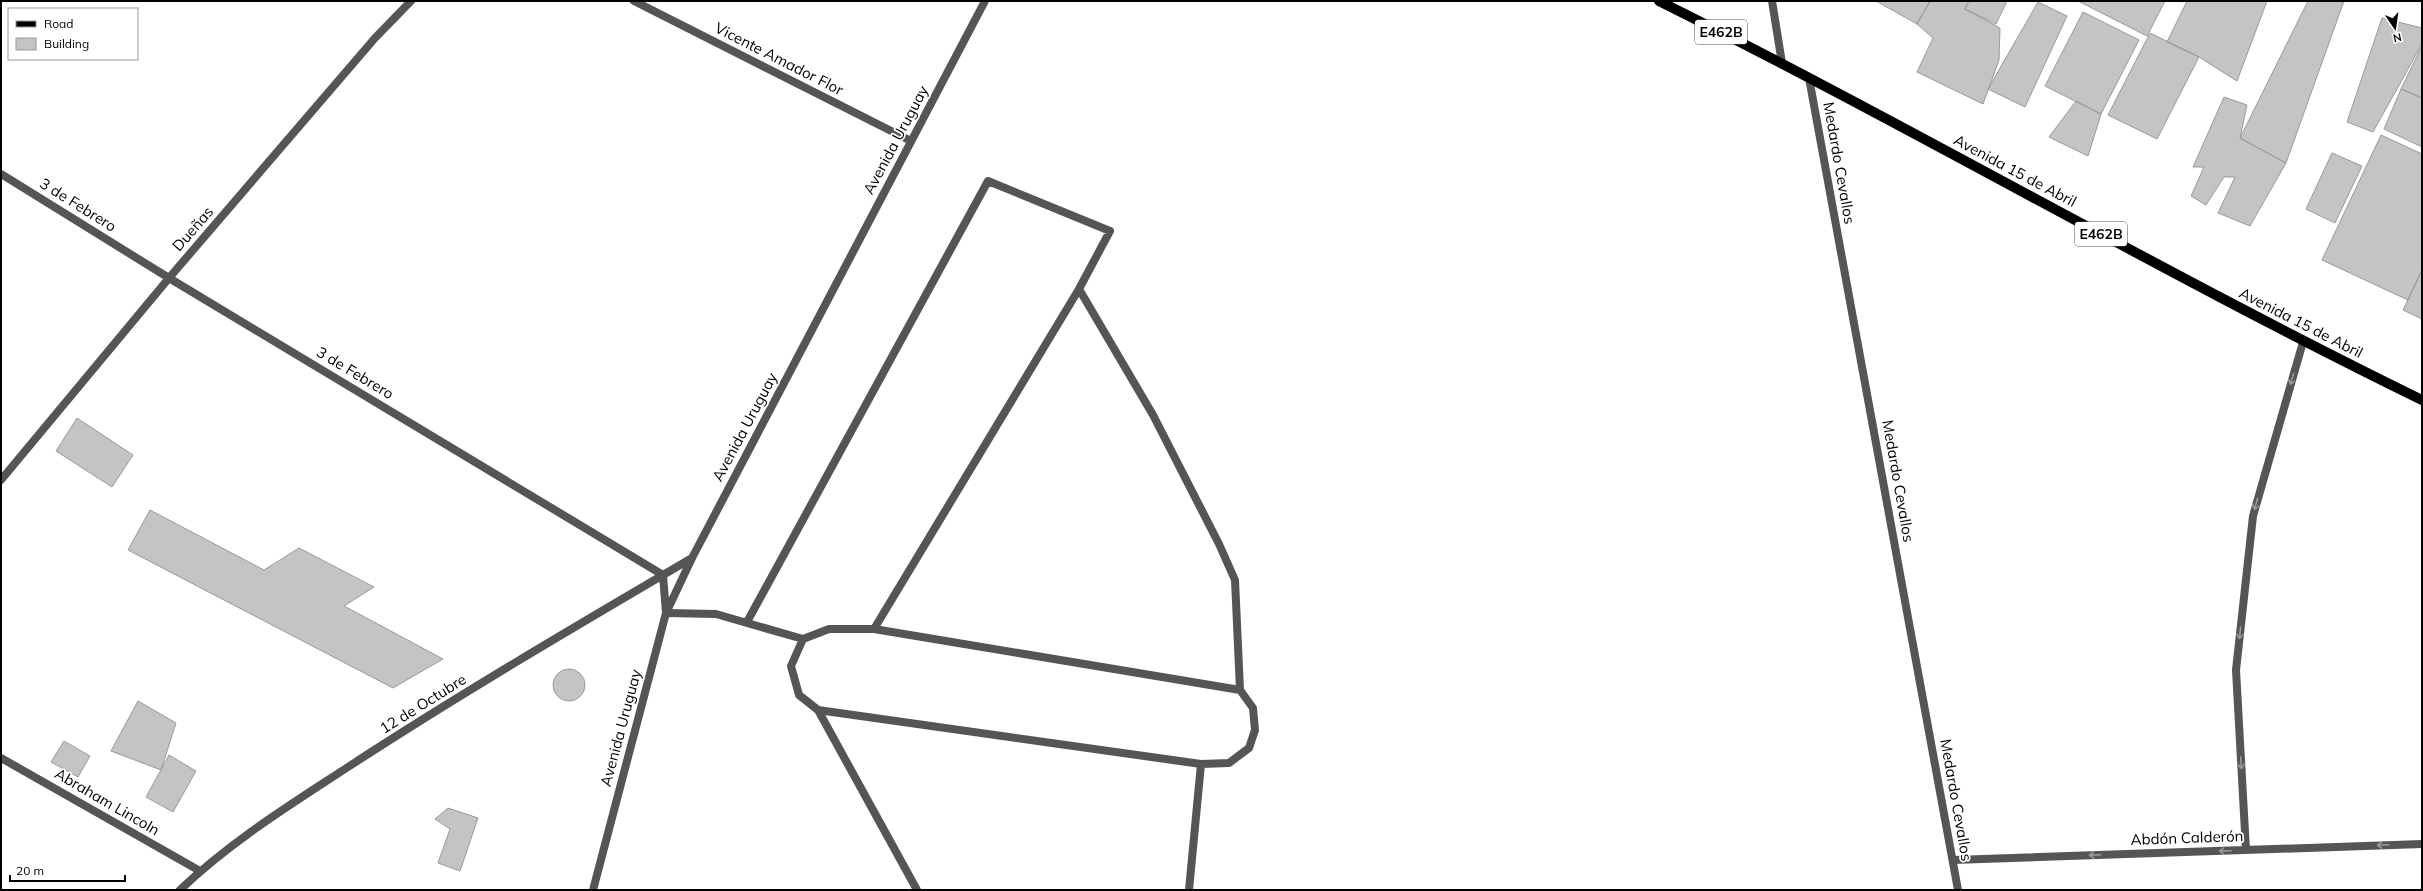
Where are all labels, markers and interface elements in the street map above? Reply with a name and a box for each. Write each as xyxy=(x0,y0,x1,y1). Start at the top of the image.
legend xyxy=(8,8,138,60)
north arrow xyxy=(2375,8,2415,48)
text: Road xyxy=(44,16,73,31)
street label: Vicente Amador Flor xyxy=(712,18,847,99)
road number: E462B xyxy=(1695,20,1747,44)
text: N xyxy=(2392,30,2403,45)
text: Building xyxy=(44,36,89,51)
street label: Avenida Uruguay xyxy=(859,82,932,197)
street label: Medardo Cevallos xyxy=(1819,100,1860,225)
street label: Avenida 15 de Abril xyxy=(1950,130,2080,211)
street label: 3 de Febrero xyxy=(36,174,120,236)
street label: Dueñas xyxy=(168,202,217,255)
road number: E462B xyxy=(2075,222,2127,246)
street label: Avenida 15 de Abril xyxy=(2236,283,2366,362)
street label: 3 de Febrero xyxy=(313,342,397,403)
street label: Avenida Uruguay xyxy=(708,369,781,484)
one-way arrow xyxy=(2288,372,2295,385)
street label: Medardo Cevallos xyxy=(1878,418,1919,543)
one-way arrow xyxy=(2252,497,2259,510)
one-way arrow xyxy=(2236,626,2244,639)
street label: Avenida Uruguay xyxy=(596,667,645,789)
street label: 12 de Octubre xyxy=(376,669,470,738)
street label: Medardo Cevallos xyxy=(1936,737,1977,862)
one-way arrow xyxy=(2238,756,2245,769)
street label: Abraham Lincoln xyxy=(51,764,163,839)
street label: Abdón Calderón xyxy=(2130,826,2244,849)
one-way arrow xyxy=(2377,841,2390,849)
one-way arrow xyxy=(2219,847,2232,854)
one-way arrow xyxy=(2089,851,2102,859)
scale bar xyxy=(10,857,125,883)
text: 20 m xyxy=(16,863,44,878)

